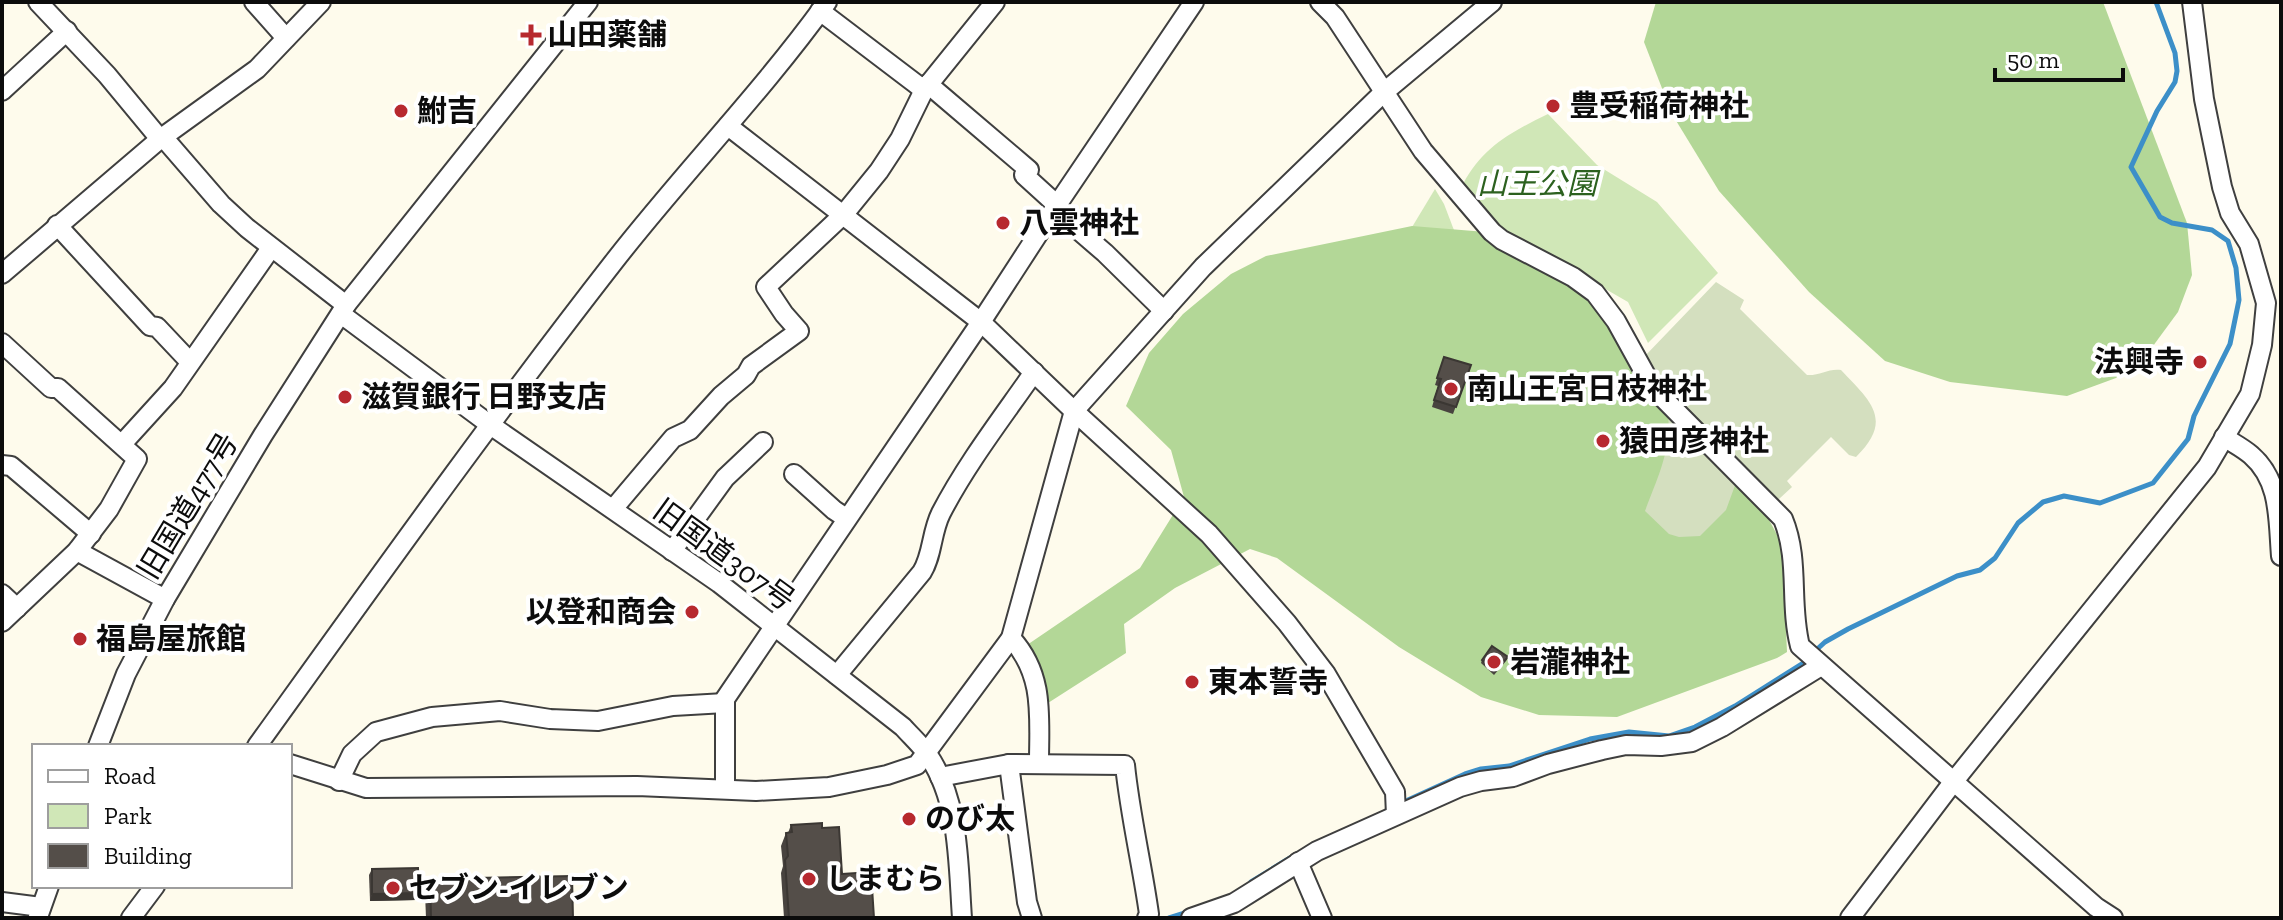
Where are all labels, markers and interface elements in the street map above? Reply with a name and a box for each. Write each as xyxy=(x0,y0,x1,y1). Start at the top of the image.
place label: 山田薬舗 xyxy=(547,17,667,53)
marker: 山田薬舗 xyxy=(522,26,540,44)
scale bar xyxy=(1995,32,2123,82)
text: 50 m xyxy=(2007,45,2060,74)
place label: 豊受稲荷神社 xyxy=(1569,88,1749,124)
place label: 鮒吉 xyxy=(417,93,477,129)
marker: 豊受稲荷神社 xyxy=(1544,97,1562,115)
marker: 鮒吉 xyxy=(392,102,410,120)
park label: 山王公園 xyxy=(1477,166,1601,202)
place label: 八雲神社 xyxy=(1019,205,1139,241)
marker: 八雲神社 xyxy=(994,214,1012,232)
place label: 法興寺 xyxy=(2094,344,2184,380)
marker: 法興寺 xyxy=(2191,353,2209,371)
place label: 南山王宮日枝神社 xyxy=(1467,371,1707,407)
place label: 滋賀銀行 日野支店 xyxy=(361,379,607,415)
marker: 南山王宮日枝神社 xyxy=(1442,380,1460,398)
marker: 滋賀銀行 日野支店 xyxy=(336,388,354,406)
place label: 猿田彦神社 xyxy=(1619,423,1769,459)
street label: 旧国道477号 xyxy=(130,426,246,586)
marker: 猿田彦神社 xyxy=(1594,432,1612,450)
street label: 旧国道307号 xyxy=(646,492,802,618)
place label: 以登和商会 xyxy=(526,594,676,630)
marker: 以登和商会 xyxy=(683,603,701,621)
place label: 福島屋旅館 xyxy=(96,621,246,657)
marker: 福島屋旅館 xyxy=(71,630,89,648)
place label: 岩瀧神社 xyxy=(1510,644,1630,680)
marker: 岩瀧神社 xyxy=(1485,653,1503,671)
place label: 東本誓寺 xyxy=(1208,664,1328,700)
marker: 東本誓寺 xyxy=(1183,673,1201,691)
legend xyxy=(32,744,292,888)
text: Road xyxy=(104,761,156,790)
text: Park xyxy=(104,801,152,830)
place label: のび太 xyxy=(925,801,1015,837)
marker: のび太 xyxy=(900,810,918,828)
text: Building xyxy=(104,841,192,870)
place label: しまむら xyxy=(825,861,945,897)
place label: セブン-イレブン xyxy=(409,870,629,906)
marker: しまむら xyxy=(800,870,818,888)
marker: セブン-イレブン xyxy=(384,879,402,897)

